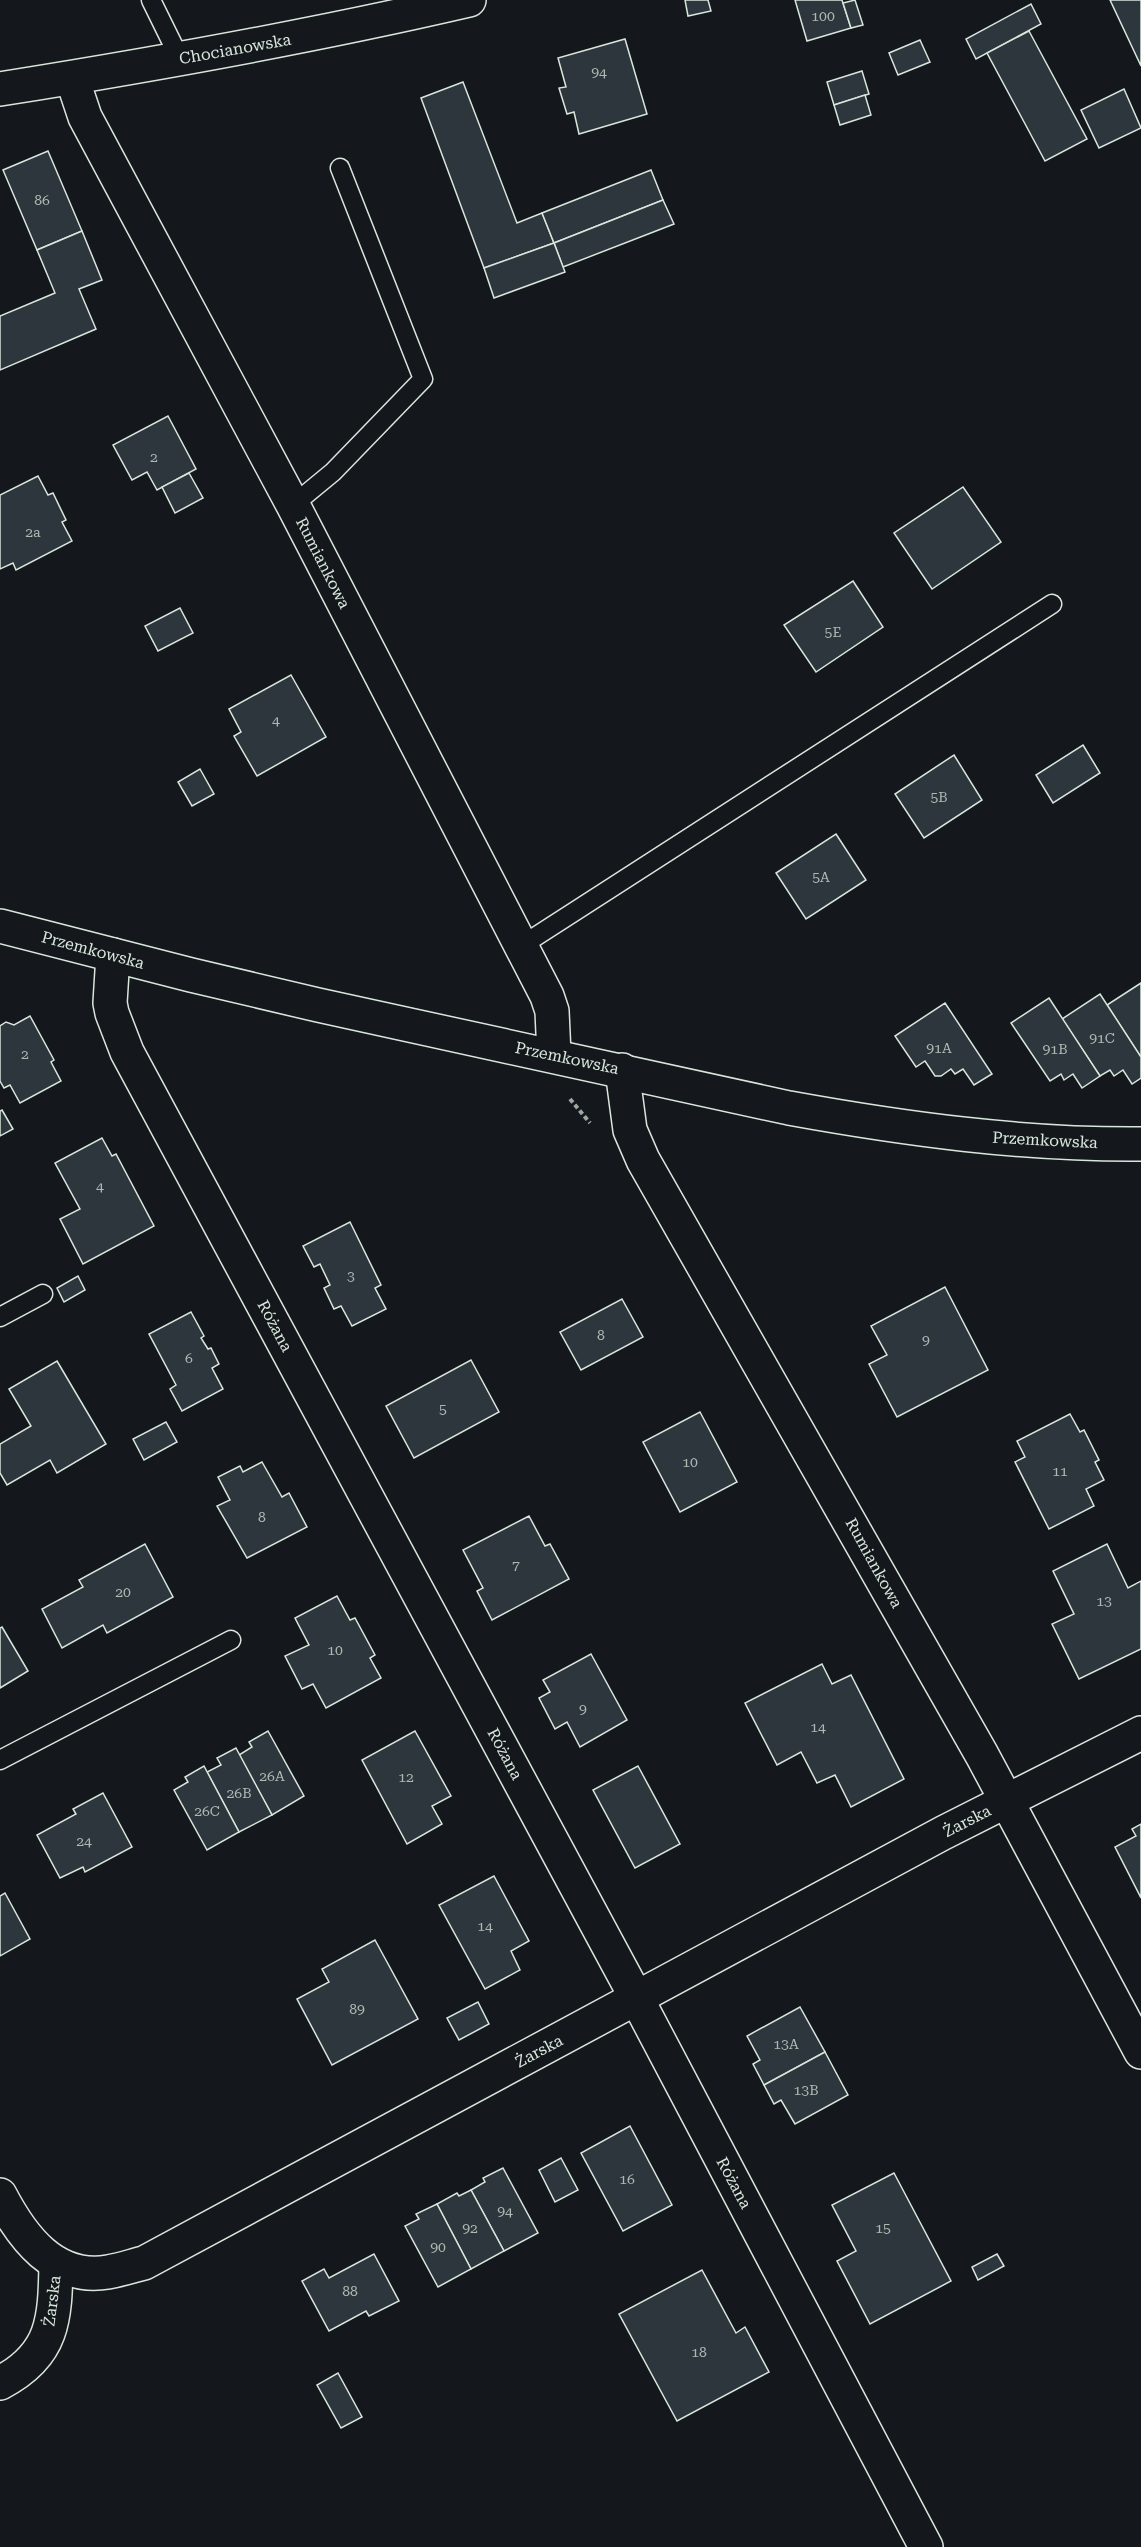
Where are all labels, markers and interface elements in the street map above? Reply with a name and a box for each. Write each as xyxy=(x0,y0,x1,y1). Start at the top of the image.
house number: 100 xyxy=(811,8,835,24)
street label: Chocianowska xyxy=(178,30,293,68)
house number: 94 xyxy=(591,64,607,80)
house number: 86 xyxy=(34,192,50,208)
house number: 2 xyxy=(150,449,158,465)
street label: Rumiankowa xyxy=(292,514,354,612)
house number: 2a xyxy=(25,524,41,540)
house number: 5E xyxy=(825,624,841,640)
house number: 4 xyxy=(272,712,280,728)
house number: 5B xyxy=(930,789,948,805)
house number: 5A xyxy=(812,869,830,885)
street label: Przemkowska xyxy=(39,927,147,973)
house number: 91C xyxy=(1089,1030,1115,1046)
street label: Przemkowska xyxy=(513,1038,621,1078)
house number: 91A xyxy=(926,1040,952,1056)
house number: 91B xyxy=(1042,1041,1068,1057)
house number: 2 xyxy=(21,1046,29,1062)
street label: Przemkowska xyxy=(992,1128,1099,1152)
house number: 4 xyxy=(96,1178,104,1194)
house number: 3 xyxy=(347,1268,355,1284)
street label: Różana xyxy=(253,1297,297,1355)
house number: 8 xyxy=(597,1327,605,1343)
house number: 9 xyxy=(922,1332,930,1348)
house number: 6 xyxy=(185,1350,193,1366)
house number: 5 xyxy=(439,1401,447,1417)
house number: 10 xyxy=(682,1454,698,1470)
house number: 11 xyxy=(1052,1463,1068,1479)
house number: 8 xyxy=(258,1509,266,1525)
street label: Rumiankowa xyxy=(841,1515,907,1612)
house number: 7 xyxy=(512,1557,520,1573)
house number: 20 xyxy=(115,1584,131,1600)
house number: 13 xyxy=(1096,1593,1112,1609)
house number: 10 xyxy=(327,1642,343,1658)
house number: 9 xyxy=(579,1701,587,1717)
house number: 14 xyxy=(810,1719,826,1735)
street label: Różana xyxy=(483,1725,527,1783)
house number: 26A xyxy=(259,1768,285,1784)
house number: 12 xyxy=(398,1769,414,1785)
house number: 26B xyxy=(226,1785,252,1801)
street label: Żarska xyxy=(940,1801,994,1841)
house number: 26C xyxy=(194,1803,220,1819)
house number: 24 xyxy=(76,1833,92,1849)
house number: 14 xyxy=(477,1918,493,1934)
house number: 89 xyxy=(349,2001,365,2017)
street label: Żarska xyxy=(512,2030,566,2071)
house number: 13A xyxy=(773,2036,799,2052)
house number: 13B xyxy=(793,2082,819,2098)
street label: Różana xyxy=(712,2154,756,2212)
house number: 16 xyxy=(619,2171,635,2187)
house number: 94 xyxy=(497,2203,513,2219)
house number: 92 xyxy=(462,2220,478,2236)
house number: 15 xyxy=(875,2220,891,2236)
house number: 90 xyxy=(430,2239,446,2255)
street label: Żarska xyxy=(39,2274,65,2328)
house number: 88 xyxy=(342,2283,358,2299)
house number: 18 xyxy=(691,2344,707,2360)

